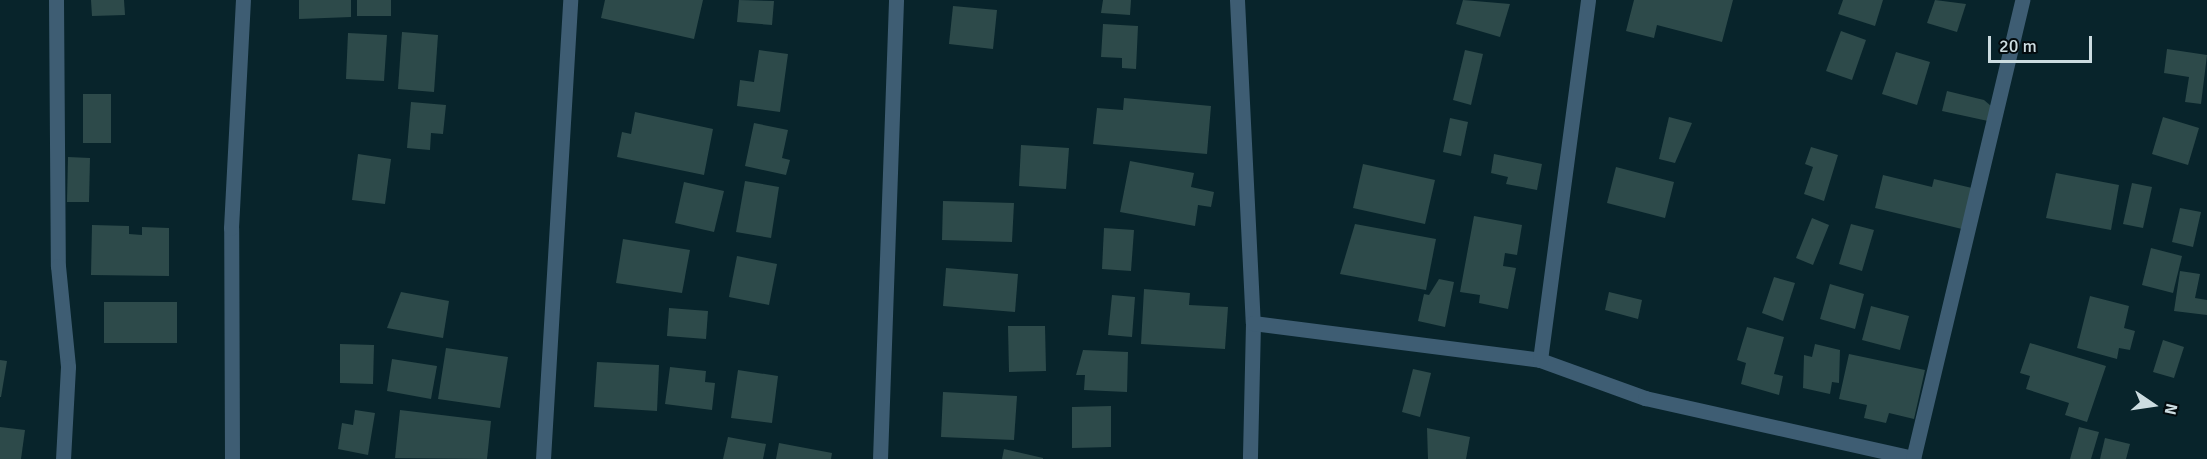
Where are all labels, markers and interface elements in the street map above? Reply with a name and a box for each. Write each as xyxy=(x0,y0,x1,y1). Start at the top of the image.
scale bar xyxy=(1991,24,2094,62)
text: 20 m xyxy=(1999,35,2037,57)
north arrow xyxy=(2123,375,2183,435)
text: N xyxy=(2160,401,2182,417)

